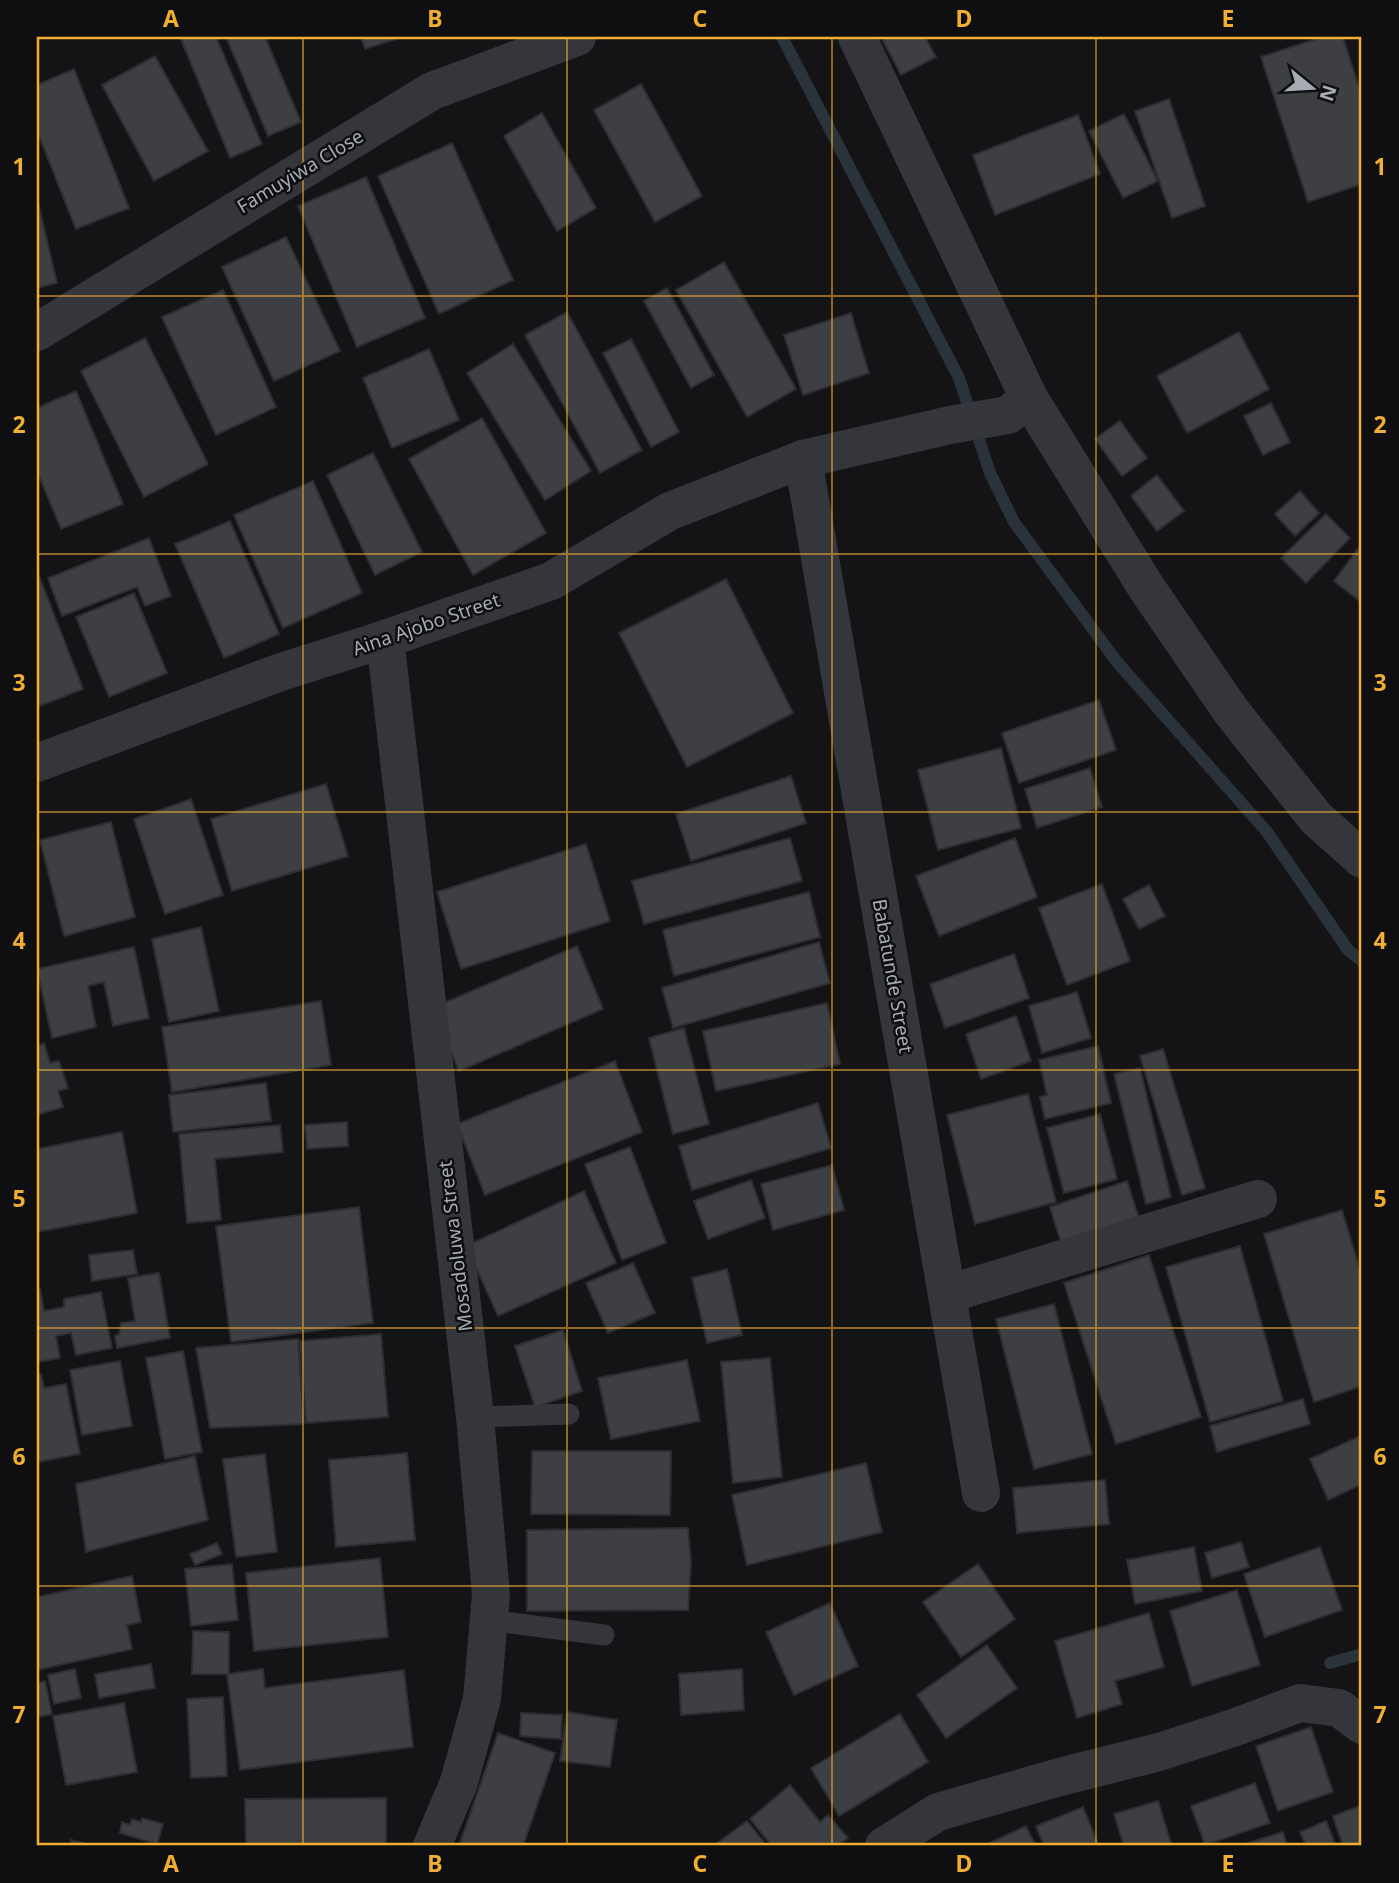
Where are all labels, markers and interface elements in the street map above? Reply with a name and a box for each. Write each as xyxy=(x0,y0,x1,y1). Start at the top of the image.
text: A xyxy=(163,2,179,34)
text: B xyxy=(427,2,443,34)
text: C xyxy=(693,2,708,34)
text: D xyxy=(956,2,972,34)
text: E xyxy=(1222,2,1234,34)
north arrow xyxy=(1276,52,1346,122)
text: N xyxy=(1313,82,1343,105)
street label: Famuyiwa Close xyxy=(232,123,368,219)
text: 1 xyxy=(12,150,26,182)
text: 1 xyxy=(1373,150,1387,182)
text: 2 xyxy=(12,408,26,440)
text: 2 xyxy=(1373,408,1387,440)
street label: Aina Ajobo Street xyxy=(349,587,503,661)
text: 3 xyxy=(12,666,26,698)
text: 3 xyxy=(1373,666,1387,698)
street label: Babatunde Street xyxy=(867,897,919,1055)
text: 4 xyxy=(12,924,26,956)
text: 4 xyxy=(1373,924,1387,956)
street label: Mosadoluwa Street xyxy=(432,1159,478,1333)
text: 5 xyxy=(12,1182,26,1214)
text: 5 xyxy=(1373,1182,1387,1214)
text: 6 xyxy=(12,1440,26,1472)
text: 6 xyxy=(1373,1440,1387,1472)
text: 7 xyxy=(12,1698,26,1730)
text: 7 xyxy=(1373,1698,1387,1730)
text: A xyxy=(163,1847,179,1879)
text: B xyxy=(427,1847,443,1879)
text: C xyxy=(693,1847,708,1879)
text: D xyxy=(956,1847,972,1879)
text: E xyxy=(1222,1847,1234,1879)

